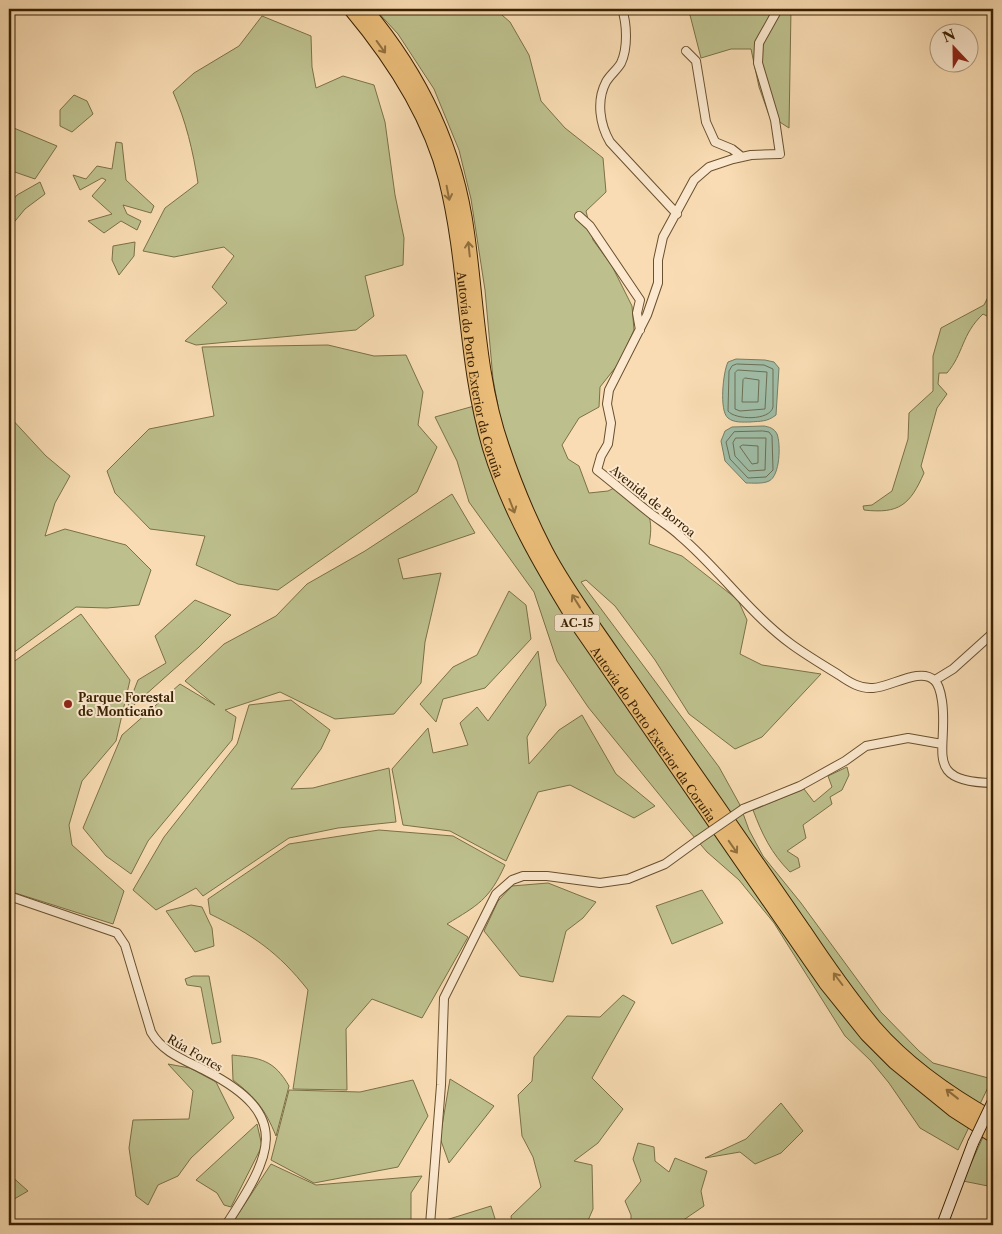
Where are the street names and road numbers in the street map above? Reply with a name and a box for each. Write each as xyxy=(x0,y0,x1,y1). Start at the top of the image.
street label: Autovía do Porto Exterior da Coruña xyxy=(454,270,507,480)
street label: Avenida de Borroa xyxy=(607,461,699,540)
road number: AC-15 xyxy=(554,614,600,632)
street label: Autovía do Porto Exterior da Coruña xyxy=(587,643,720,825)
street label: Rúa Fortes xyxy=(165,1031,225,1075)

